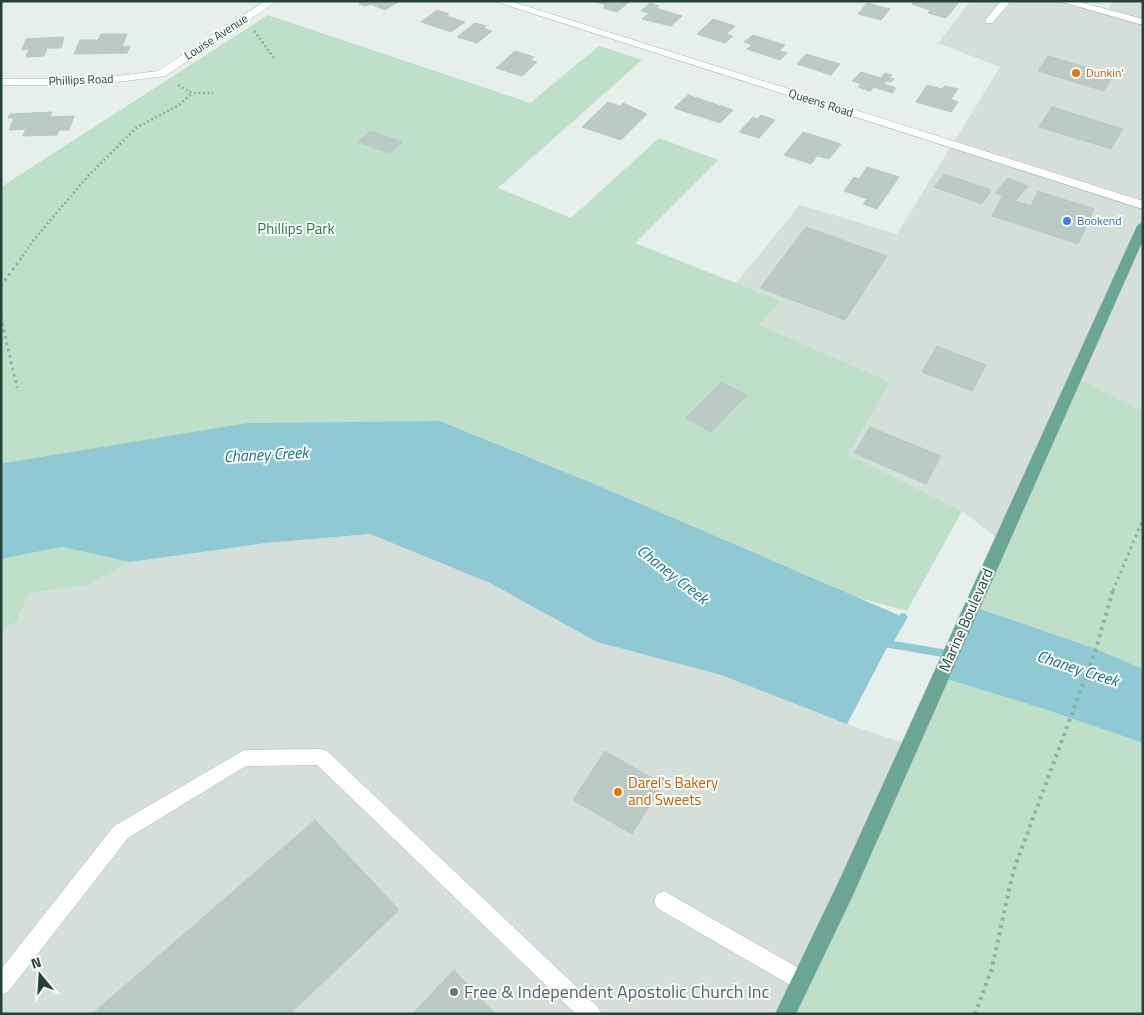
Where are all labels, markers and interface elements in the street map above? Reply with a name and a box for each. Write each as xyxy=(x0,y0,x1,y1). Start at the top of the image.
street label: Louise Avenue xyxy=(180,9,251,64)
place label: Dunkin' xyxy=(1086,63,1124,82)
marker: Dunkin' xyxy=(1070,67,1082,79)
street label: Phillips Road xyxy=(48,69,114,90)
street label: Queens Road xyxy=(786,83,856,122)
place label: Bookend xyxy=(1077,211,1122,230)
marker: Bookend xyxy=(1061,215,1073,227)
park label: Phillips Park xyxy=(257,217,335,240)
water label: Chaney Creek xyxy=(223,440,311,468)
water label: Chaney Creek xyxy=(632,538,715,611)
street label: Marine Boulevard xyxy=(932,564,999,675)
water label: Chaney Creek xyxy=(1034,643,1124,693)
place label: Darel's Bakery and Sweets xyxy=(628,771,718,811)
marker: Darel's Bakery and Sweets xyxy=(612,786,624,798)
north arrow xyxy=(15,950,65,1000)
text: N xyxy=(28,951,44,974)
place label: Free & Independent Apostolic Church Inc xyxy=(464,978,770,1005)
marker: Free & Independent Apostolic Church Inc xyxy=(448,986,460,998)

